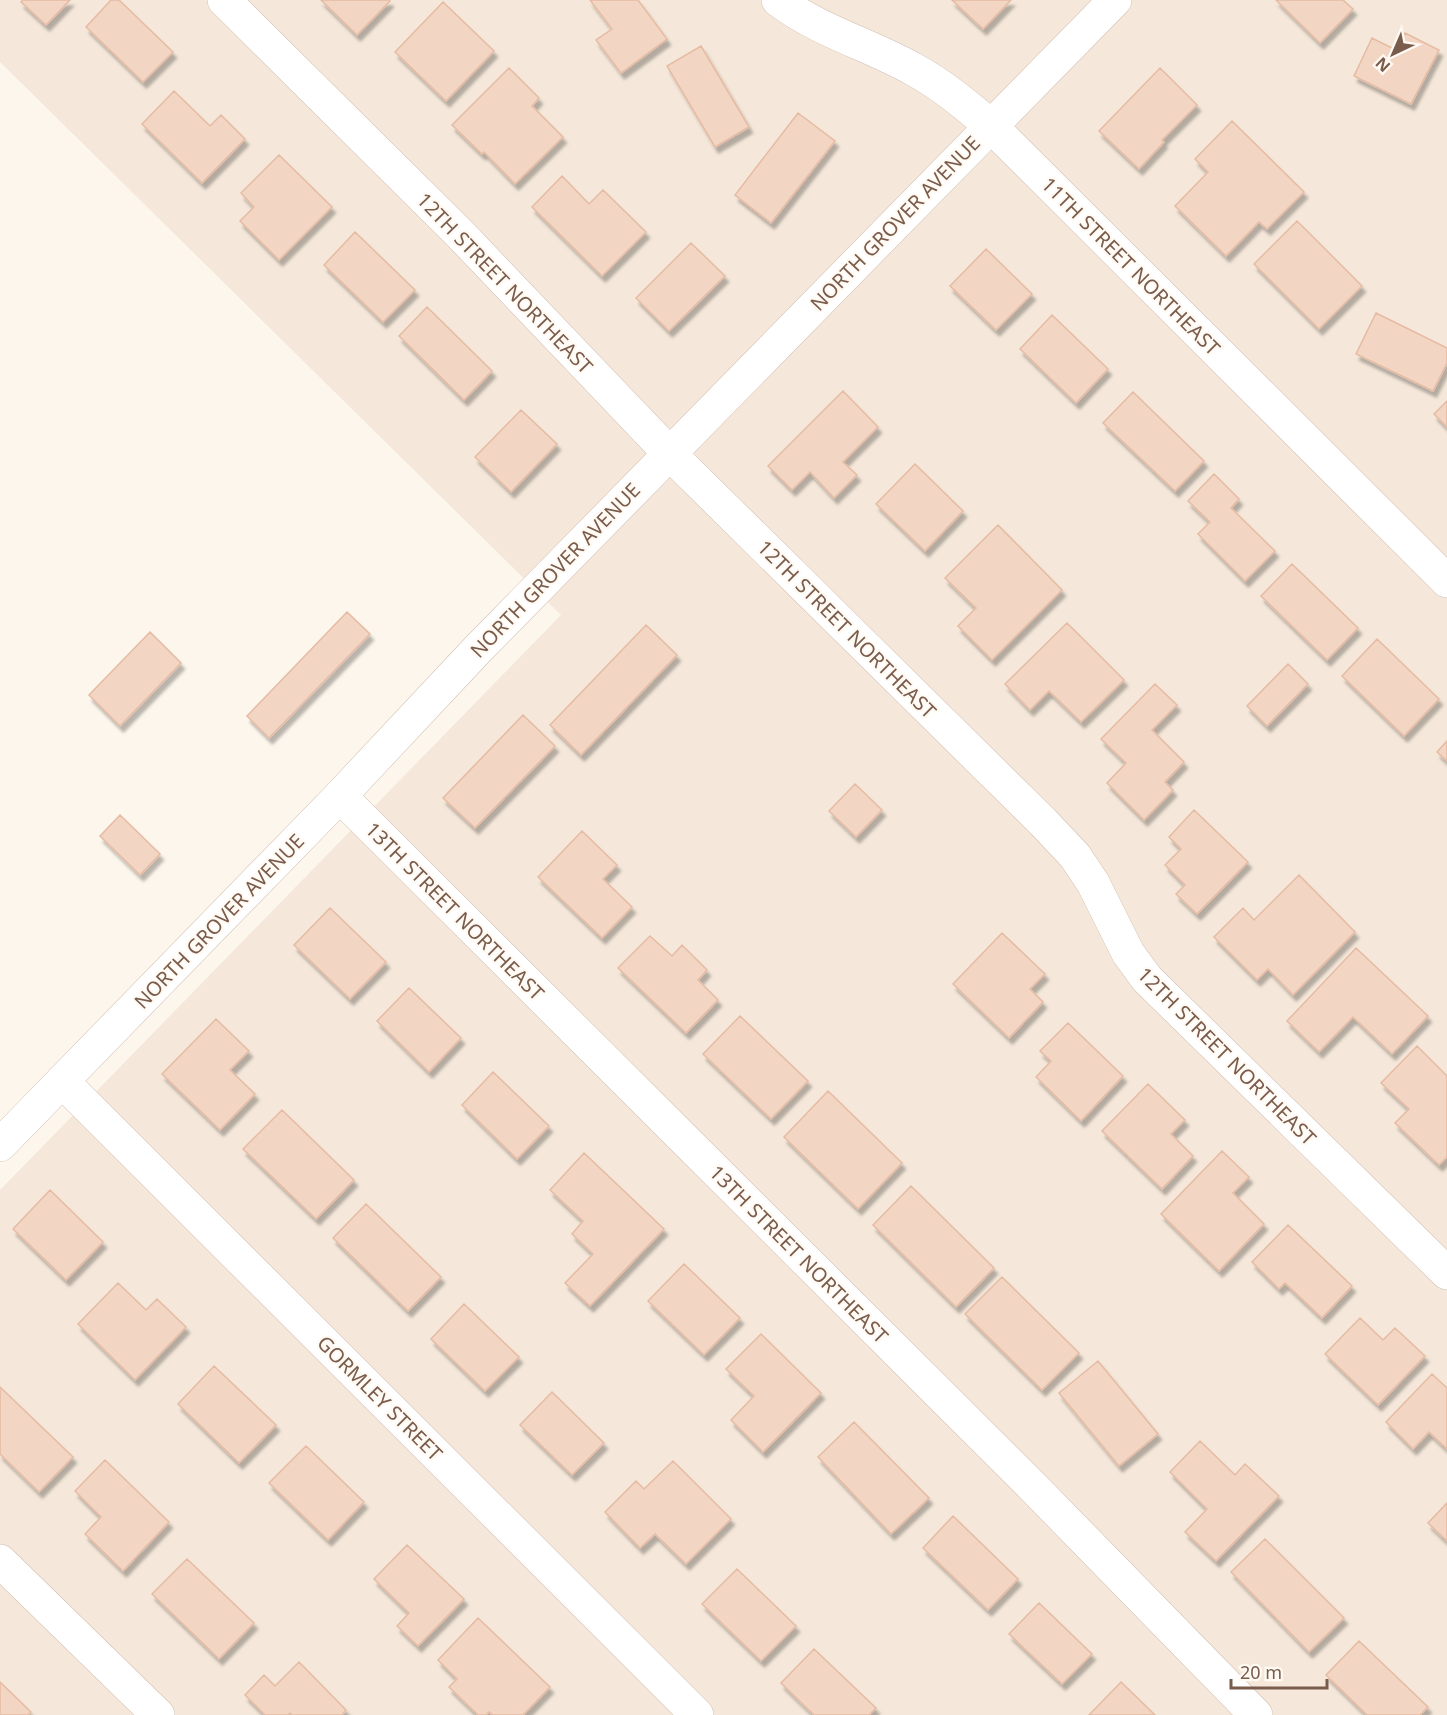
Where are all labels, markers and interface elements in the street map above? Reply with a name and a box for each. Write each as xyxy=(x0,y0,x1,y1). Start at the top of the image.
north arrow xyxy=(1363,24,1423,84)
text: N xyxy=(1370,52,1395,77)
street label: NORTH GROVER AVENUE xyxy=(804,130,986,316)
street label: 11TH STREET NORTHEAST xyxy=(1036,171,1226,361)
street label: 12TH STREET NORTHEAST xyxy=(411,186,599,380)
street label: NORTH GROVER AVENUE xyxy=(464,477,646,663)
street label: 12TH STREET NORTHEAST xyxy=(752,534,942,724)
street label: 13TH STREET NORTHEAST xyxy=(360,816,550,1006)
street label: NORTH GROVER AVENUE xyxy=(128,828,310,1014)
street label: 12TH STREET NORTHEAST xyxy=(1132,961,1322,1151)
street label: 13TH STREET NORTHEAST xyxy=(704,1159,894,1349)
street label: GORMLEY STREET xyxy=(311,1329,449,1467)
scale bar xyxy=(1231,1652,1327,1690)
text: 20 m xyxy=(1240,1660,1282,1684)

